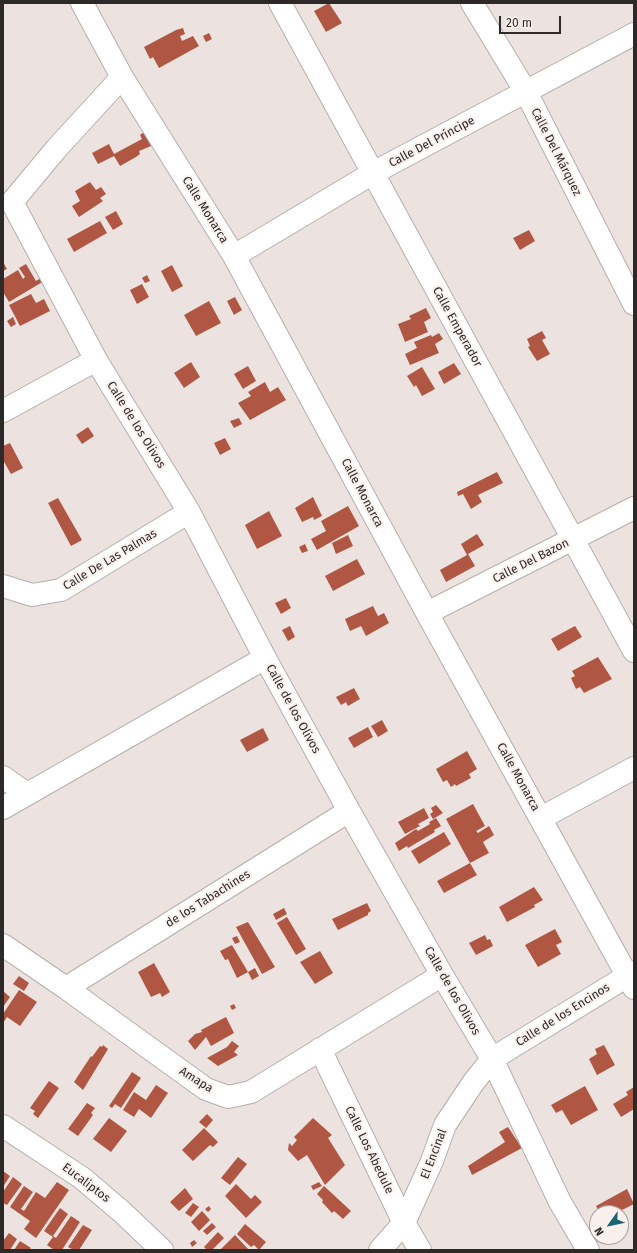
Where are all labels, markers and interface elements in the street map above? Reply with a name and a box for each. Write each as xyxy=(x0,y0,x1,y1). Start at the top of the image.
scale bar xyxy=(501,8,563,34)
text: 20 m xyxy=(506,16,532,30)
street label: Calle Del Márquez xyxy=(528,106,584,198)
street label: Calle Del Príncipe xyxy=(387,113,477,171)
street label: Calle Monarca xyxy=(179,174,231,246)
street label: Calle Emperador xyxy=(429,284,485,370)
street label: Calle de los Olivos xyxy=(104,379,168,471)
street label: Calle Monarca xyxy=(338,456,386,530)
street label: Calle De Las Palmas xyxy=(61,526,159,594)
street label: Calle Del Bazon xyxy=(490,536,572,586)
street label: Calle de los Olivos xyxy=(263,662,323,756)
street label: Calle Monarca xyxy=(493,740,543,814)
street label: de los Tabachines xyxy=(163,867,253,931)
street label: Calle de los Olivos xyxy=(421,944,483,1038)
street label: Calle de los Encinos xyxy=(513,980,613,1050)
street label: Amapa xyxy=(176,1064,216,1096)
street label: Calle Los Abedule xyxy=(342,1104,396,1196)
street label: El Encinal xyxy=(418,1127,450,1181)
street label: Eucaliptos xyxy=(59,1160,113,1206)
north arrow xyxy=(589,1205,629,1245)
text: N xyxy=(592,1225,607,1238)

